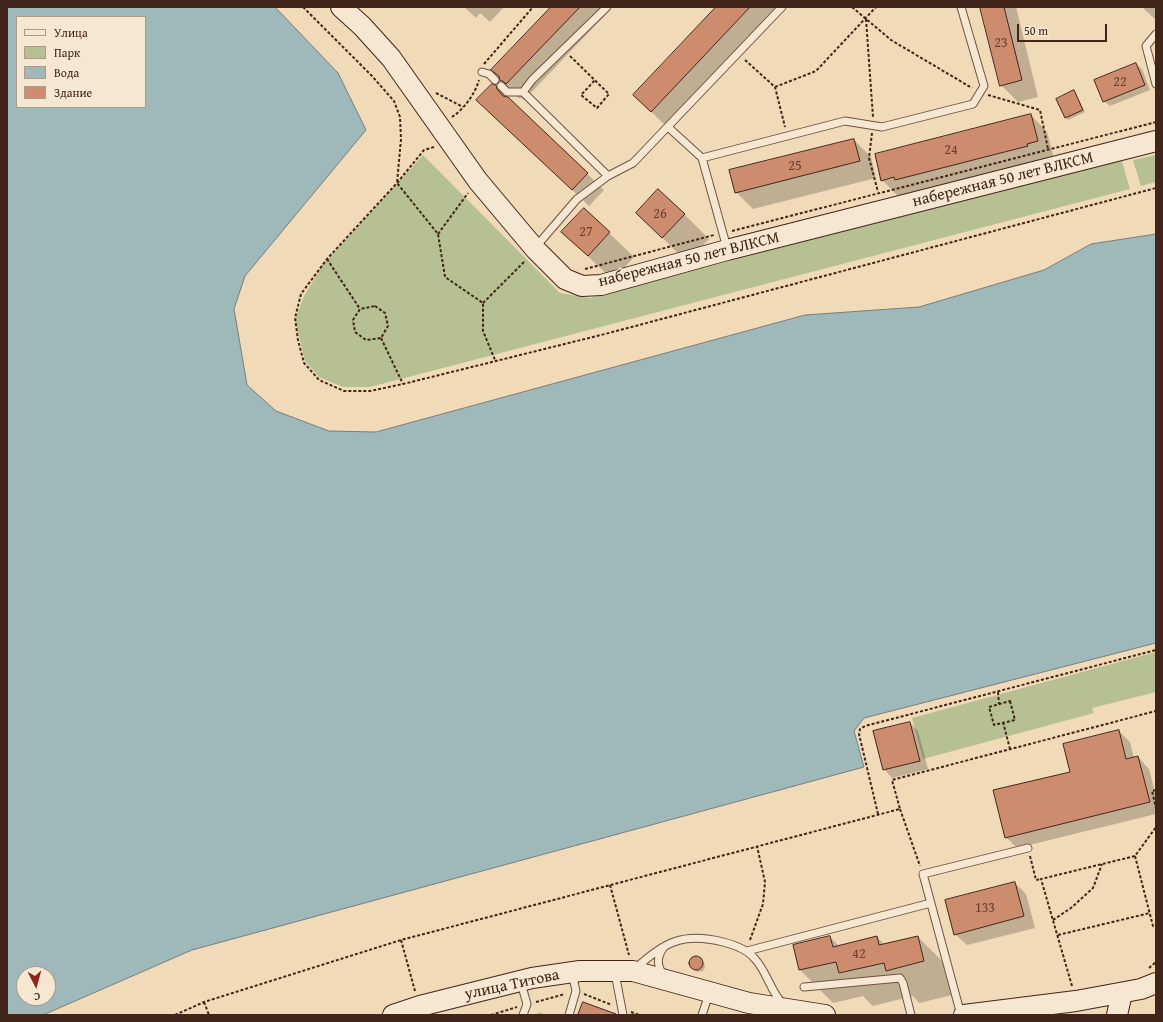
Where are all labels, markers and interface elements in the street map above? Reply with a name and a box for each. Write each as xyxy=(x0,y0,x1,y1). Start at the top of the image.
legend xyxy=(16,16,146,108)
scale bar xyxy=(1019,16,1109,42)
text: 50 m xyxy=(1024,22,1048,39)
text: Улица xyxy=(54,24,88,41)
house number: 23 xyxy=(994,35,1008,51)
text: Парк xyxy=(54,44,80,61)
text: Вода xyxy=(54,64,79,81)
house number: 22 xyxy=(1113,74,1127,90)
text: Здание xyxy=(54,84,92,101)
house number: 24 xyxy=(944,142,958,158)
street label: набережная 50 лет ВЛКСМ xyxy=(911,148,1095,212)
house number: 25 xyxy=(788,158,802,174)
house number: 26 xyxy=(653,206,667,222)
house number: 27 xyxy=(579,224,593,240)
street label: набережная 50 лет ВЛКСМ xyxy=(597,228,781,292)
house number: 133 xyxy=(975,900,995,916)
house number: 42 xyxy=(852,946,866,962)
north arrow xyxy=(16,966,56,1006)
street label: улица Титова xyxy=(463,966,561,1004)
text: С xyxy=(33,989,41,1005)

